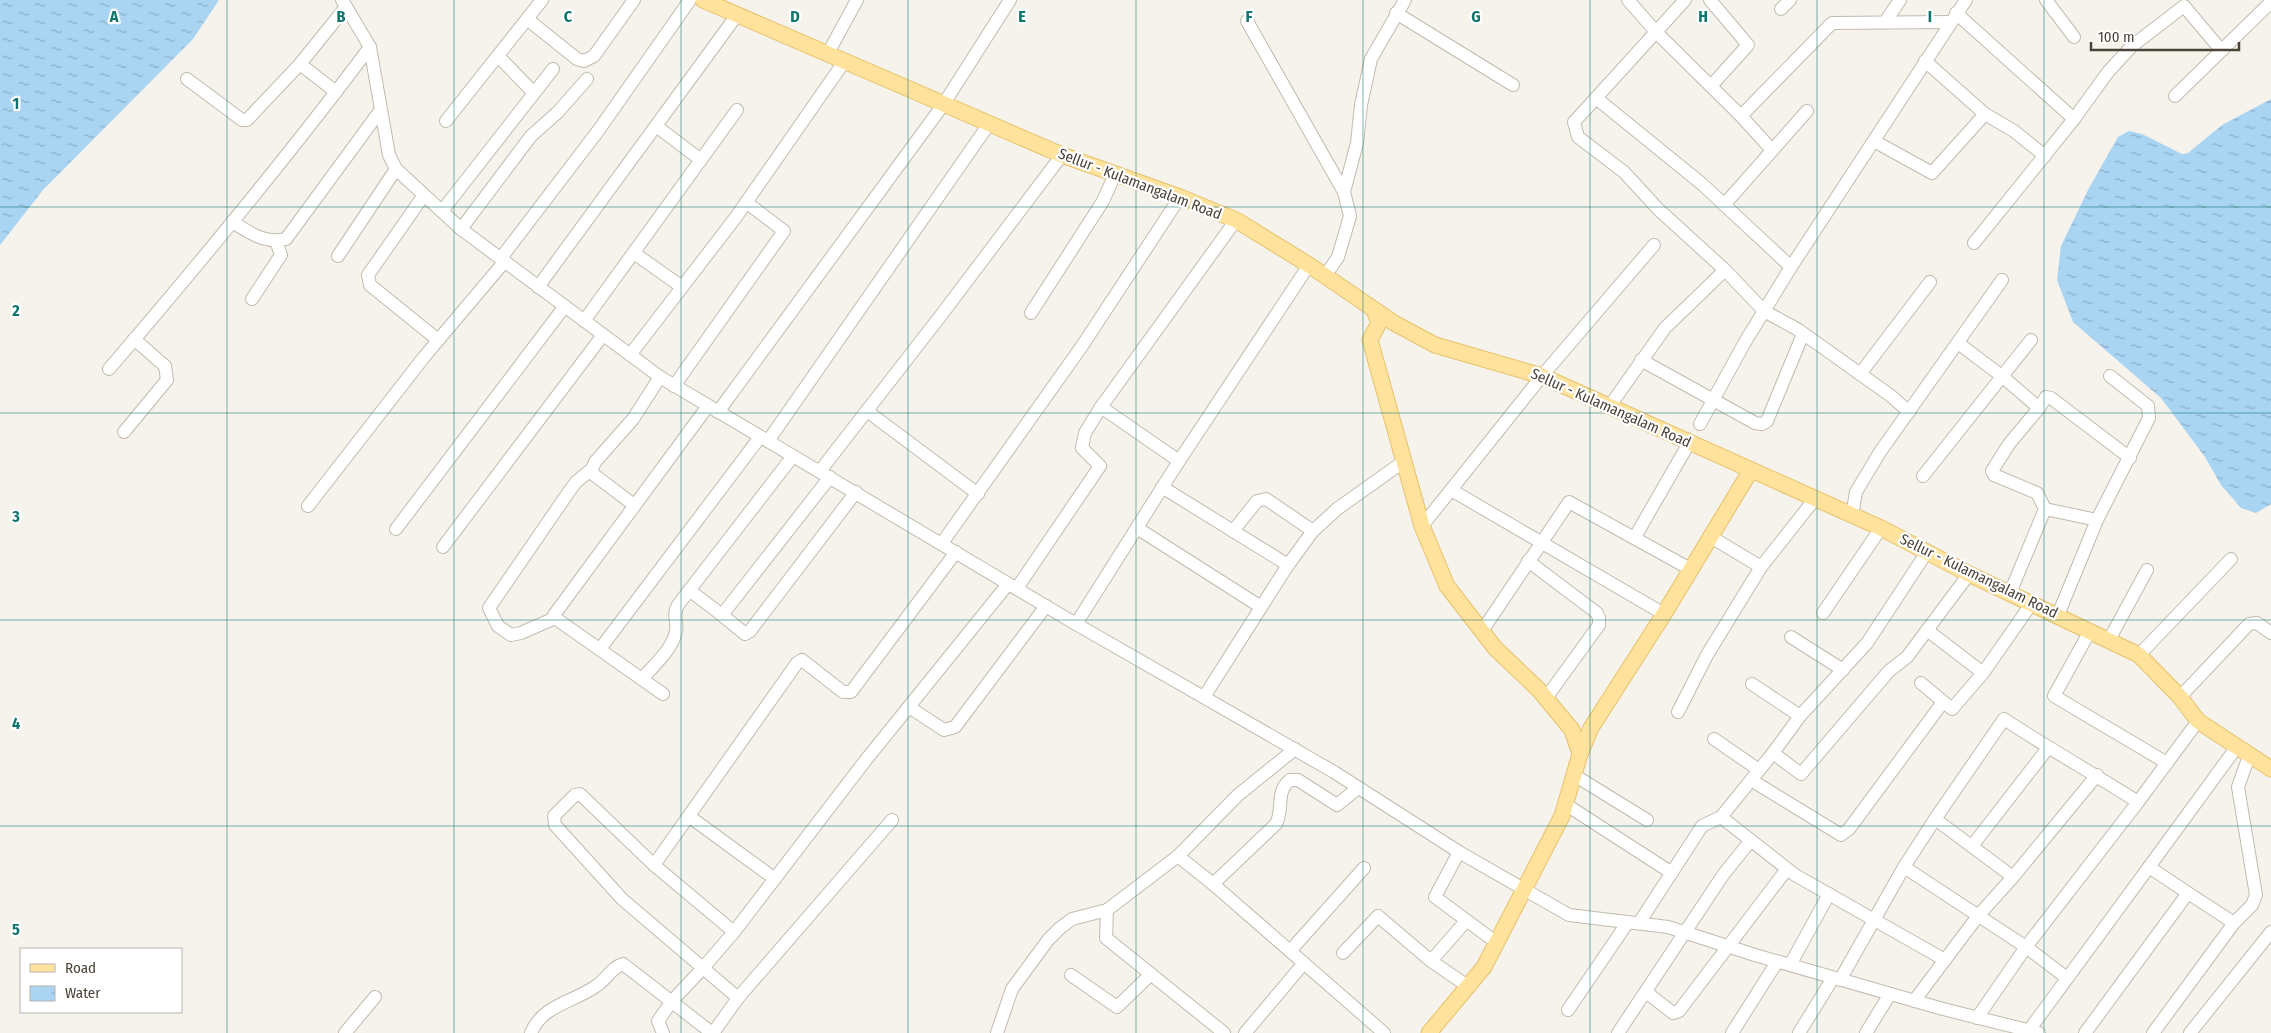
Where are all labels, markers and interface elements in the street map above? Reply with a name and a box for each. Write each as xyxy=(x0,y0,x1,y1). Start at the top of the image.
text: A xyxy=(109,7,119,26)
text: B xyxy=(337,7,346,26)
text: C xyxy=(564,7,573,26)
text: D xyxy=(790,7,800,26)
text: E xyxy=(1018,7,1026,26)
text: F xyxy=(1245,7,1253,26)
text: G xyxy=(1471,7,1481,26)
text: H xyxy=(1698,7,1708,26)
text: I xyxy=(1928,7,1932,26)
scale bar xyxy=(2091,20,2238,52)
text: 100 m xyxy=(2098,28,2135,46)
text: 1 xyxy=(13,94,19,113)
street label: Sellur - Kulamangalam Road xyxy=(1056,145,1224,223)
text: 2 xyxy=(11,301,20,320)
street label: Sellur - Kulamangalam Road xyxy=(1528,365,1694,451)
text: 3 xyxy=(11,507,20,526)
street label: Sellur - Kulamangalam Road xyxy=(1897,530,2061,622)
text: 4 xyxy=(12,714,20,733)
text: 5 xyxy=(12,920,20,939)
legend xyxy=(20,948,182,1013)
text: Road xyxy=(65,959,96,977)
text: Water xyxy=(65,984,101,1002)

